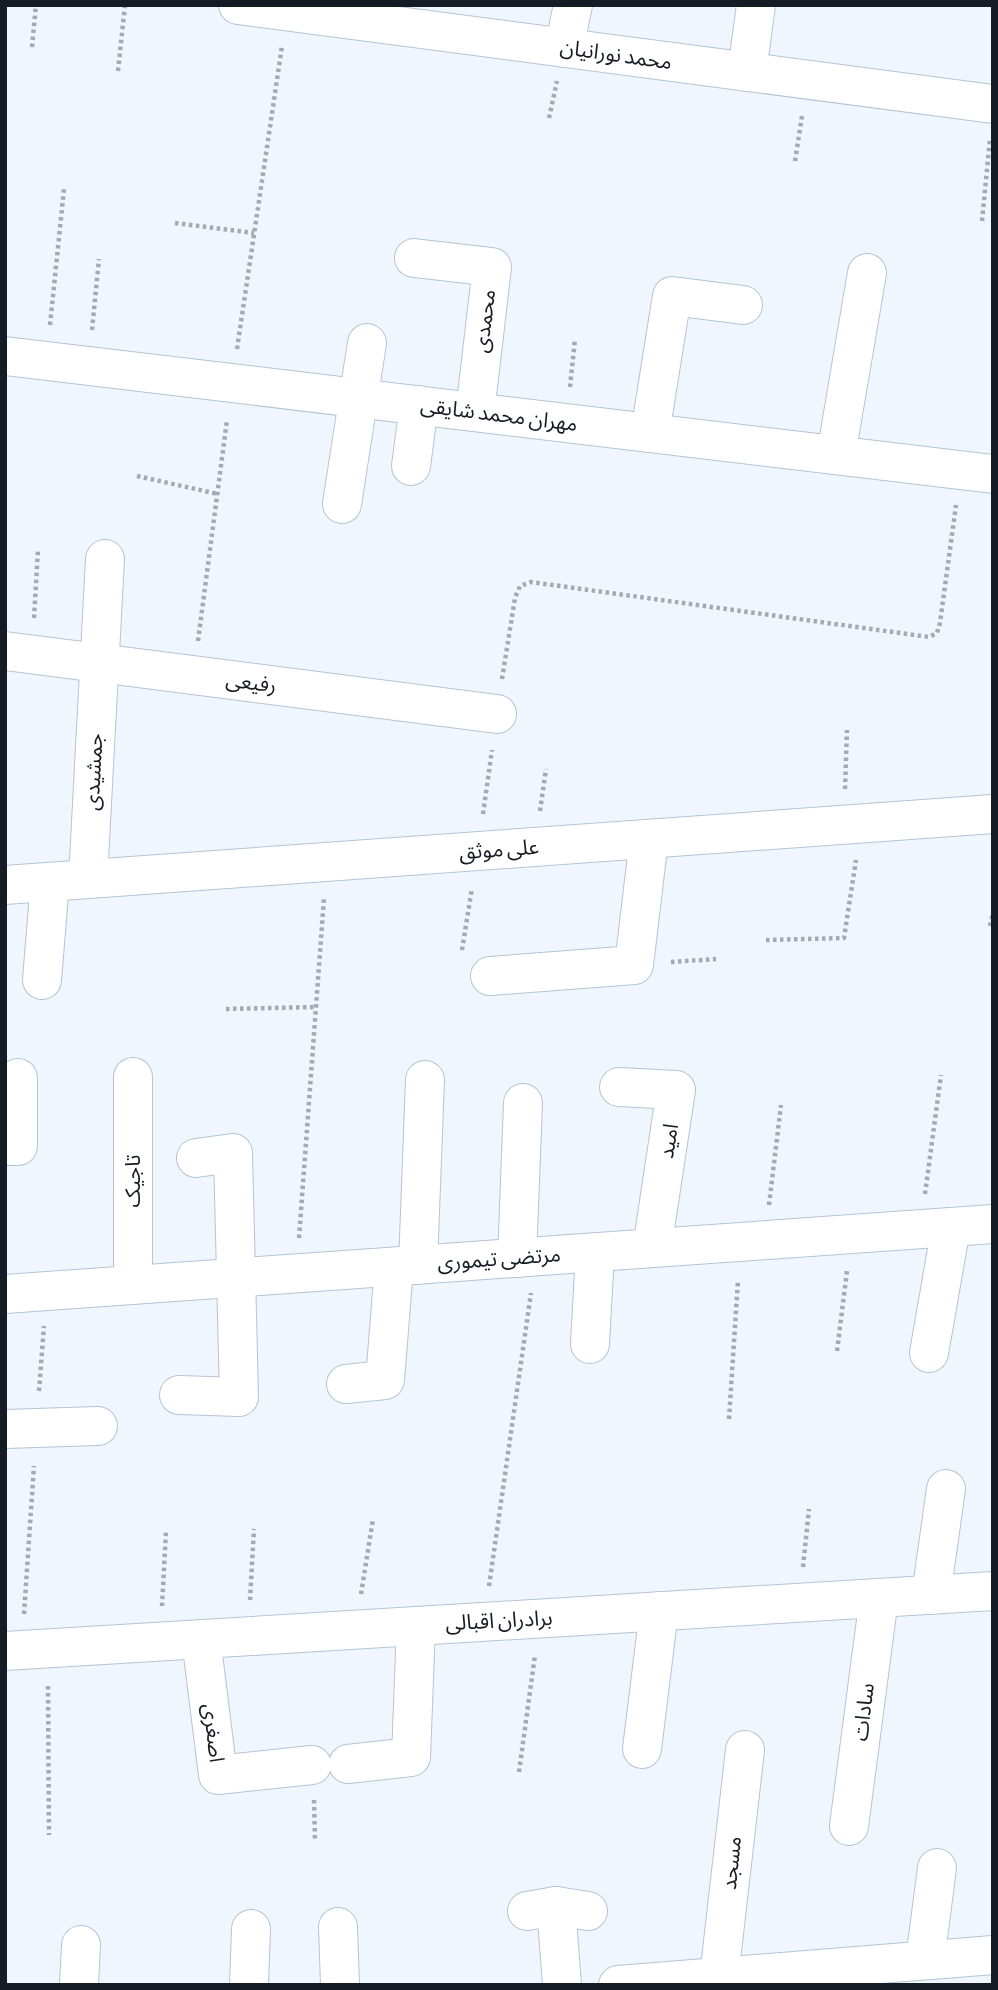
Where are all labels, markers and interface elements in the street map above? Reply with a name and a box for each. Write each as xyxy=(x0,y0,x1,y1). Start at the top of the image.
street label: محمد نورانیان xyxy=(558,37,673,74)
street label: محمدی xyxy=(471,288,500,354)
street label: مهران محمد شایقی xyxy=(419,395,579,436)
street label: رفیعی xyxy=(224,669,277,698)
street label: جمشیدی xyxy=(81,733,108,811)
street label: علی موثق xyxy=(458,837,540,865)
street label: امید xyxy=(656,1122,682,1160)
street label: تاجیک xyxy=(123,1154,144,1208)
street label: مرتضی تیموری xyxy=(437,1244,561,1275)
street label: برادران اقبالی xyxy=(445,1608,553,1635)
street label: سادات xyxy=(850,1682,878,1742)
street label: اصغری xyxy=(198,1702,227,1764)
street label: مسجد xyxy=(719,1835,745,1891)

